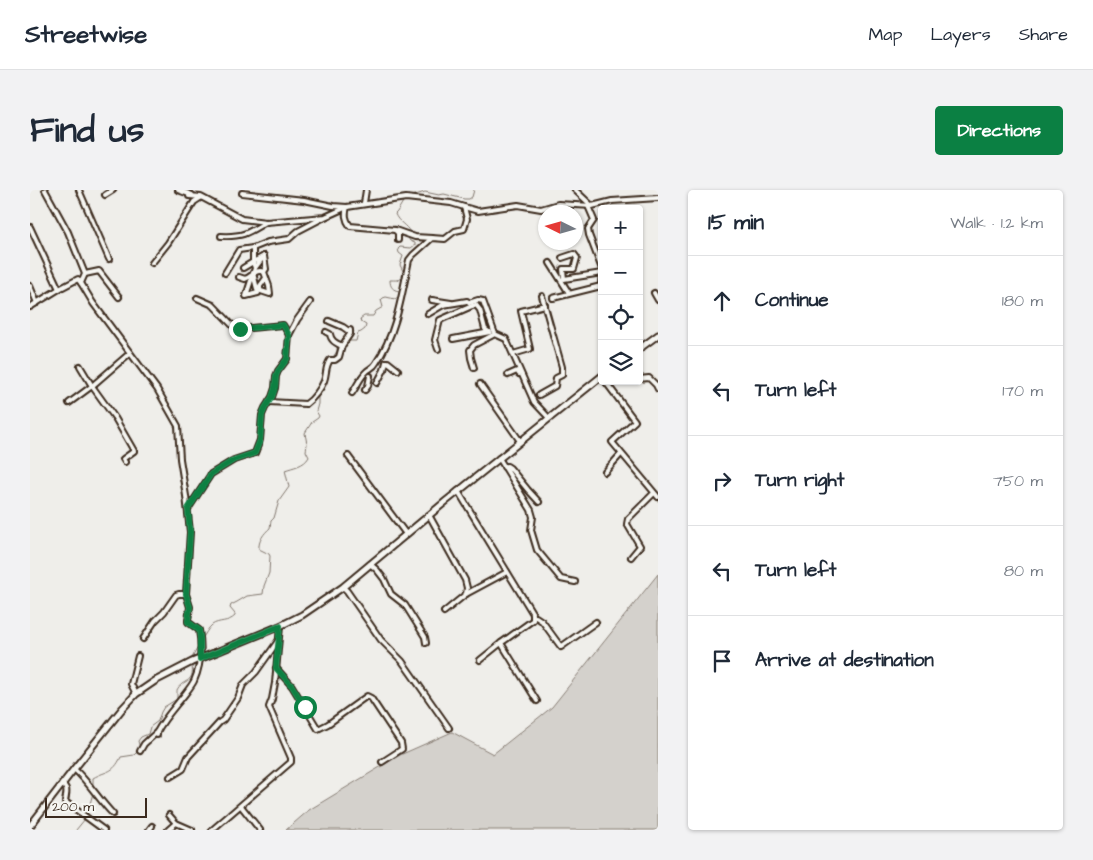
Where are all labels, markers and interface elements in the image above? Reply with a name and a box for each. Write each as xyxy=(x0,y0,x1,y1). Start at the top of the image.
text: Streetwise xyxy=(25,18,147,52)
text: Map xyxy=(868,22,902,47)
text: Layers xyxy=(930,22,991,47)
text: Share xyxy=(1019,22,1068,47)
text: Find us xyxy=(30,106,144,155)
button: Directions xyxy=(935,106,1063,155)
north arrow xyxy=(538,205,583,250)
map controls xyxy=(598,205,643,385)
button: + xyxy=(598,205,643,250)
text: 15 min xyxy=(708,208,764,237)
text: Walk · 1.2 km xyxy=(950,212,1043,234)
button: − xyxy=(598,250,643,295)
icon: ahead xyxy=(708,287,736,315)
text: Continue xyxy=(755,287,829,314)
text: 180 m xyxy=(1002,290,1043,312)
button: locate xyxy=(598,295,643,340)
route end xyxy=(229,318,252,341)
button: layers xyxy=(598,340,643,385)
icon: left xyxy=(708,377,736,405)
text: Turn left xyxy=(755,377,836,404)
text: 170 m xyxy=(1002,380,1043,402)
icon: right xyxy=(708,467,736,495)
text: Turn right xyxy=(755,467,844,494)
text: 750 m xyxy=(993,470,1043,492)
icon: left xyxy=(708,557,736,585)
text: Turn left xyxy=(755,557,836,584)
text: 80 m xyxy=(1004,560,1043,582)
icon: arrive xyxy=(708,647,736,675)
text: Arrive at destination xyxy=(755,647,934,674)
route start xyxy=(294,696,317,719)
scale bar xyxy=(45,795,148,818)
text: 200 m xyxy=(52,797,94,817)

